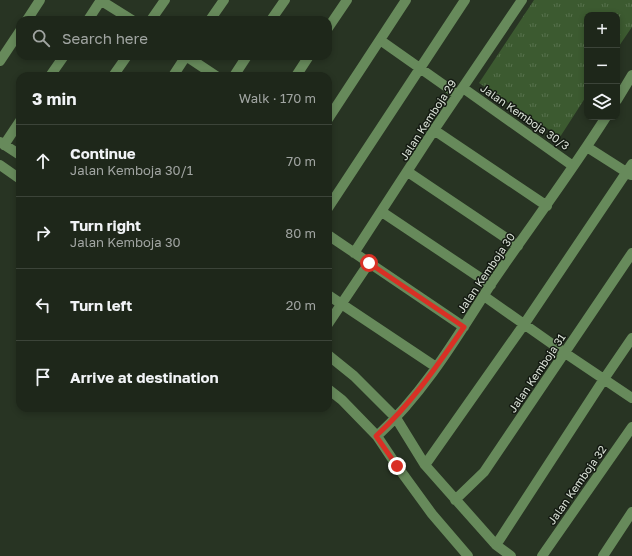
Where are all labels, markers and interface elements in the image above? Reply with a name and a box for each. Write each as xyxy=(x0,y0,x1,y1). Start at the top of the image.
map controls xyxy=(584,12,620,120)
button: + xyxy=(584,12,620,48)
search box xyxy=(16,16,332,60)
icon: search xyxy=(30,27,52,49)
text: Search here xyxy=(62,29,148,47)
button: − xyxy=(584,48,620,84)
street label: Jalan Kemboja 29 xyxy=(397,77,458,162)
street label: Jalan Kemboja 30/3 xyxy=(478,81,572,152)
button: layers xyxy=(584,84,620,120)
text: 3 min xyxy=(32,88,76,109)
text: Walk · 170 m xyxy=(239,90,316,106)
text: Continue xyxy=(70,144,136,162)
icon: ahead xyxy=(32,150,54,172)
text: 70 m xyxy=(286,153,316,169)
text: Jalan Kemboja 30/1 xyxy=(70,162,193,178)
text: Turn right xyxy=(70,216,141,234)
icon: right xyxy=(32,222,54,244)
text: 80 m xyxy=(285,225,316,241)
street label: Jalan Kemboja 30 xyxy=(454,230,517,315)
text: Jalan Kemboja 30 xyxy=(70,234,181,250)
route start xyxy=(360,254,378,272)
icon: left xyxy=(32,294,54,316)
text: Turn left xyxy=(70,296,132,314)
text: 20 m xyxy=(286,297,316,313)
street label: Jalan Kemboja 31 xyxy=(505,331,568,415)
icon: arrive xyxy=(32,366,54,388)
text: Arrive at destination xyxy=(70,368,219,386)
street label: Jalan Kemboja 32 xyxy=(545,443,609,527)
route end xyxy=(388,457,406,475)

